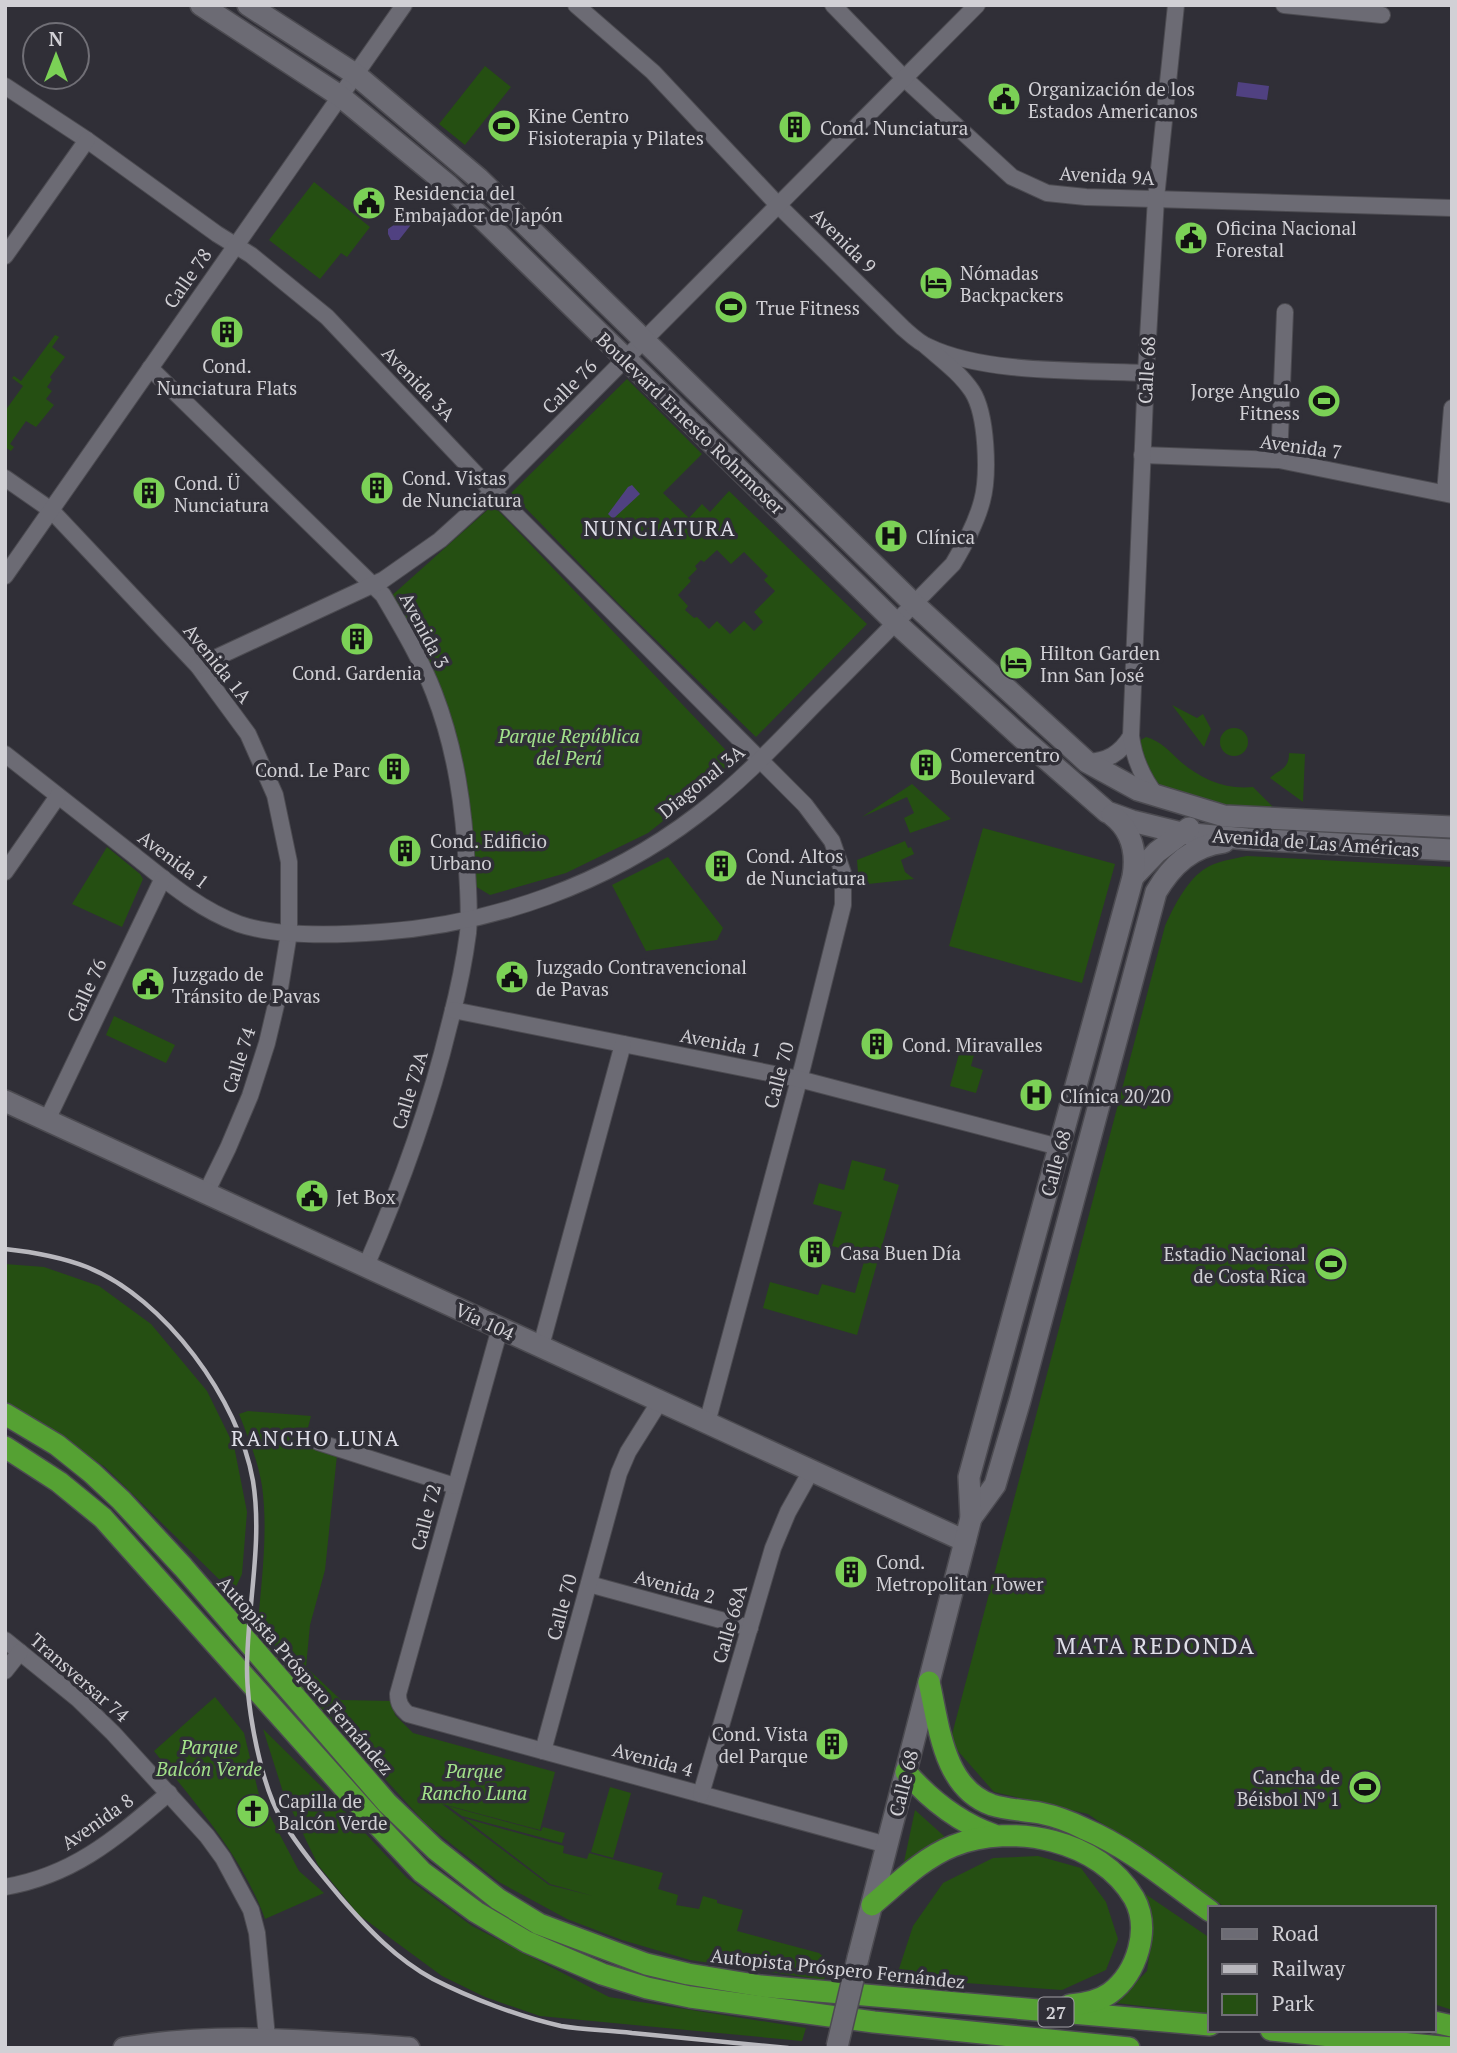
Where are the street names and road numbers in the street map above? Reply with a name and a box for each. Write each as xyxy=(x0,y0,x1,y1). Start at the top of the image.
street label: Avenida 9A xyxy=(1059,160,1155,190)
street label: Avenida 9 xyxy=(806,202,882,278)
street label: Calle 78 xyxy=(157,243,217,313)
street label: Boulevard Ernesto Rohrmoser xyxy=(592,326,791,520)
street label: Calle 68 xyxy=(1132,336,1160,404)
street label: Avenida 3A xyxy=(377,340,461,426)
street label: Calle 76 xyxy=(536,353,602,419)
street label: Avenida 7 xyxy=(1258,428,1344,464)
street label: Avenida 3 xyxy=(395,588,455,672)
street label: Avenida 1A xyxy=(178,618,258,708)
street label: Diagonal 3A xyxy=(653,739,749,823)
street label: Avenida de Las Américas xyxy=(1211,822,1421,862)
street label: Avenida 1 xyxy=(134,824,214,894)
street label: Calle 76 xyxy=(60,954,112,1026)
street label: Avenida 1 xyxy=(678,1022,764,1062)
street label: Calle 74 xyxy=(216,1023,261,1096)
street label: Calle 70 xyxy=(757,1039,799,1111)
street label: Calle 72A xyxy=(385,1048,433,1132)
street label: Calle 68 xyxy=(1034,1127,1076,1199)
street label: Vía 104 xyxy=(451,1296,519,1346)
street label: Calle 72 xyxy=(404,1481,446,1553)
street label: Avenida 2 xyxy=(632,1563,718,1609)
street label: Autopista Próspero Fernández xyxy=(213,1570,399,1780)
street label: Calle 70 xyxy=(540,1571,582,1643)
street label: Calle 68A xyxy=(706,1582,752,1666)
street label: Transversar 74 xyxy=(25,1627,136,1728)
street label: Avenida 4 xyxy=(610,1736,697,1782)
street label: Calle 68 xyxy=(883,1747,923,1819)
street label: Avenida 8 xyxy=(56,1787,138,1855)
street label: Autopista Próspero Fernández xyxy=(709,1942,967,1994)
road number: 27 xyxy=(1038,1998,1074,2026)

